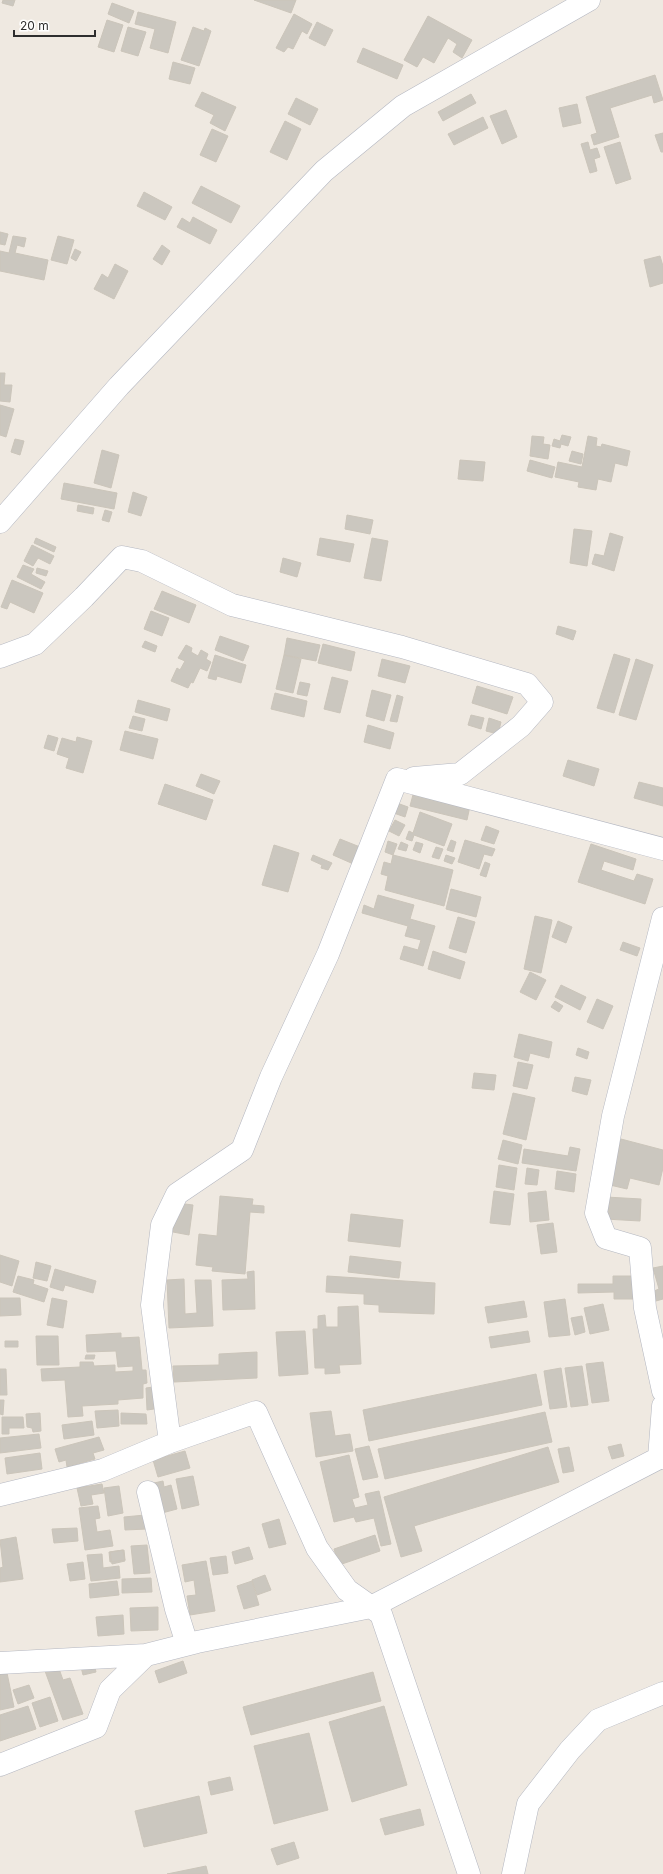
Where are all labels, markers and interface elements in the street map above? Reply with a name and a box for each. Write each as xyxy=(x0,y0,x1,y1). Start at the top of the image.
scale bar xyxy=(14,12,95,38)
text: 20 m xyxy=(20,18,49,33)

